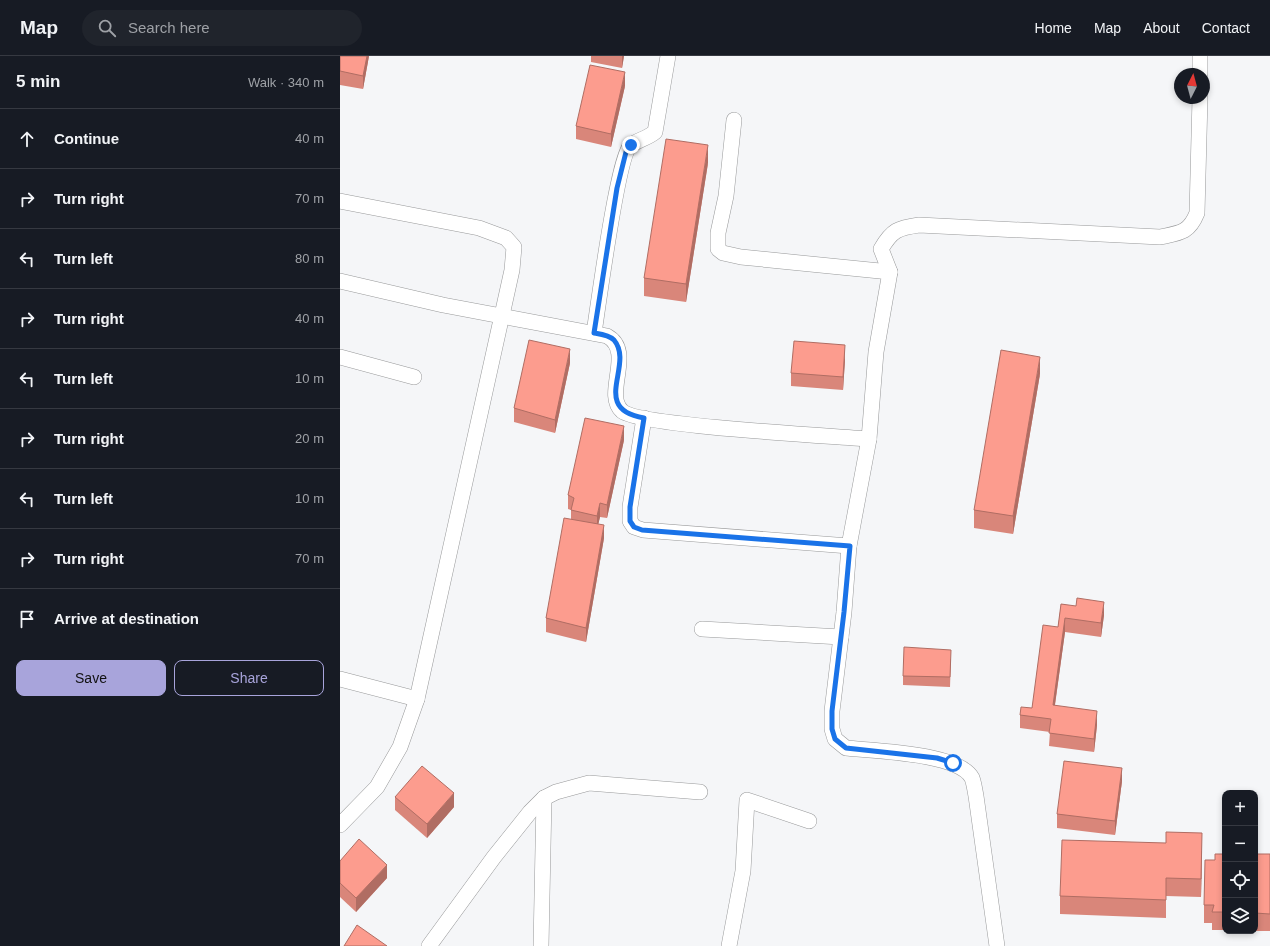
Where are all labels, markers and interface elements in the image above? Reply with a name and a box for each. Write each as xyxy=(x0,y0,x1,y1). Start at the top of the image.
search box xyxy=(82,10,362,46)
text: Map xyxy=(20,17,58,38)
icon: search xyxy=(96,17,118,39)
text: Search here xyxy=(128,19,210,36)
text: Home xyxy=(1035,20,1072,36)
text: Map xyxy=(1094,20,1121,36)
text: About xyxy=(1143,20,1180,36)
text: Contact xyxy=(1202,20,1250,36)
north arrow xyxy=(1174,68,1210,104)
text: 5 min xyxy=(16,72,60,91)
text: Walk · 340 m xyxy=(248,75,324,90)
icon: ahead xyxy=(16,128,38,150)
text: Continue xyxy=(54,130,119,147)
text: 40 m xyxy=(295,131,324,146)
route end xyxy=(622,136,640,154)
icon: right xyxy=(16,188,38,210)
text: Turn right xyxy=(54,190,124,207)
text: 70 m xyxy=(295,191,324,206)
icon: left xyxy=(16,248,38,270)
text: Turn left xyxy=(54,250,113,267)
text: 80 m xyxy=(295,251,324,266)
icon: right xyxy=(16,308,38,330)
text: Turn right xyxy=(54,310,124,327)
text: 40 m xyxy=(295,311,324,326)
icon: left xyxy=(16,368,38,390)
text: Turn left xyxy=(54,370,113,387)
text: 10 m xyxy=(295,371,324,386)
icon: right xyxy=(16,428,38,450)
text: Turn right xyxy=(54,430,124,447)
text: 20 m xyxy=(295,431,324,446)
icon: left xyxy=(16,488,38,510)
text: Turn left xyxy=(54,490,113,507)
text: 10 m xyxy=(295,491,324,506)
icon: right xyxy=(16,548,38,570)
text: Turn right xyxy=(54,550,124,567)
text: 70 m xyxy=(295,551,324,566)
icon: arrive xyxy=(16,608,38,630)
text: Arrive at destination xyxy=(54,610,199,627)
button: Save xyxy=(16,660,166,696)
button: Share xyxy=(174,660,324,696)
route start xyxy=(944,754,962,772)
map controls xyxy=(1222,790,1258,934)
button: + xyxy=(1222,790,1258,826)
button: − xyxy=(1222,826,1258,862)
button: locate xyxy=(1222,862,1258,898)
button: layers xyxy=(1222,898,1258,934)

